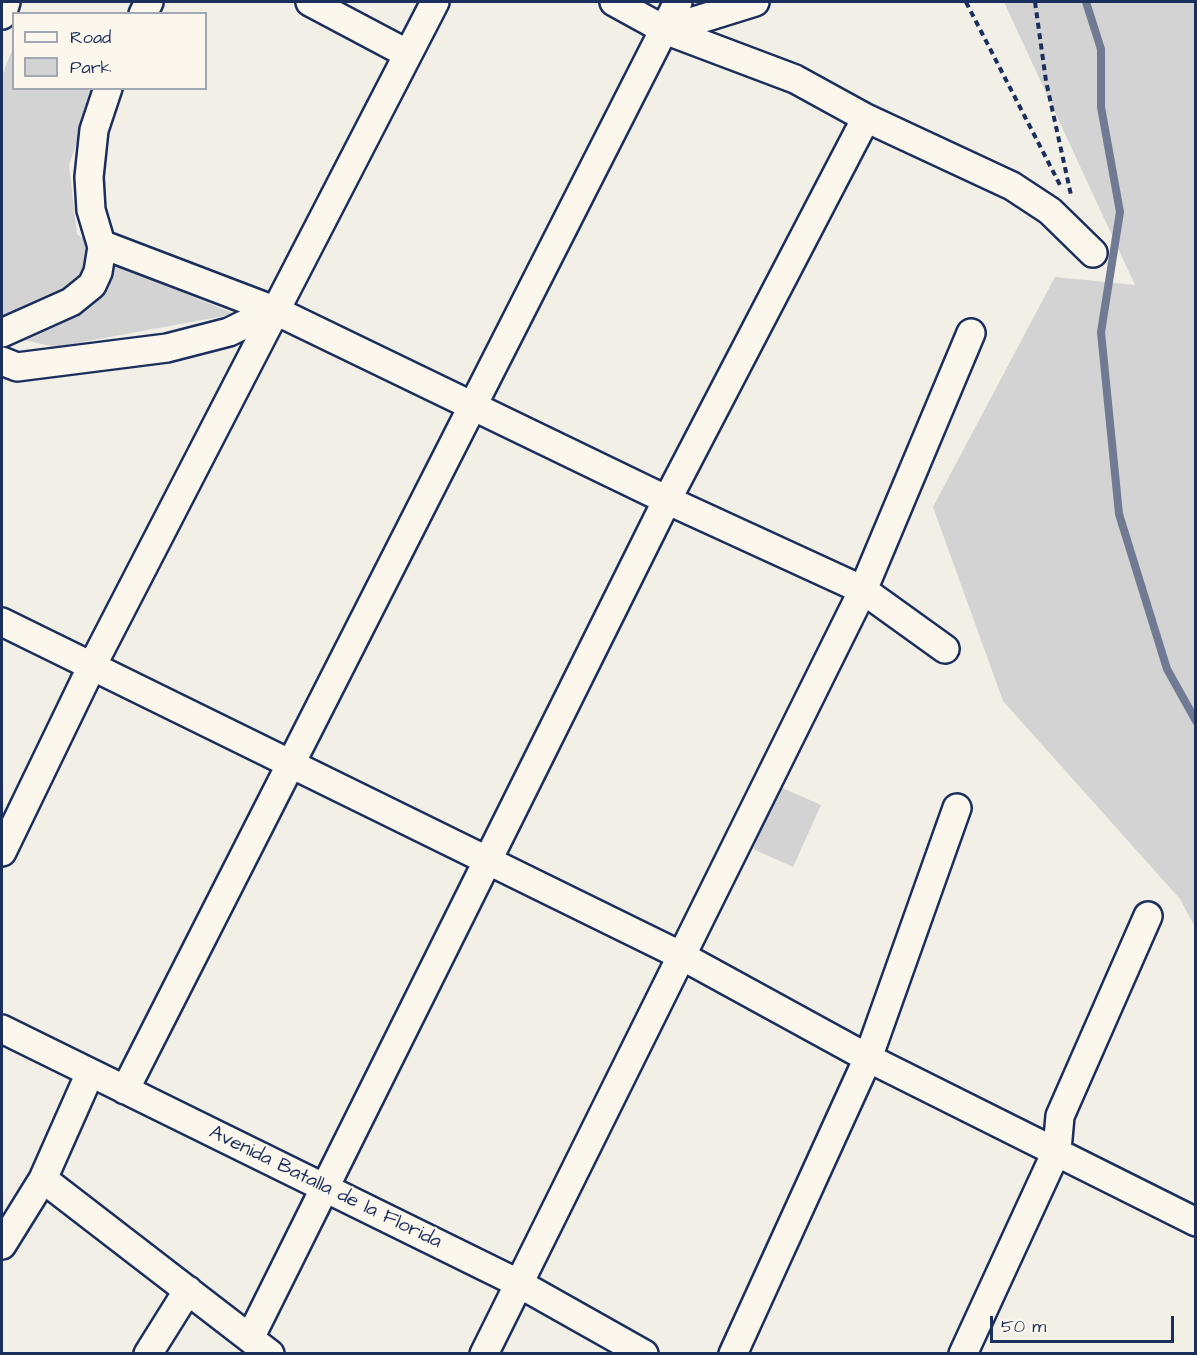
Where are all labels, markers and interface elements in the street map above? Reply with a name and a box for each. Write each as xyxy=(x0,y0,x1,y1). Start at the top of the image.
legend xyxy=(12,12,207,90)
text: Road xyxy=(70,25,111,50)
text: Park xyxy=(70,55,112,80)
street label: Avenida Batalla de la Florida xyxy=(205,1121,445,1255)
scale bar xyxy=(993,1304,1178,1342)
text: 50 m xyxy=(1001,1314,1046,1339)

